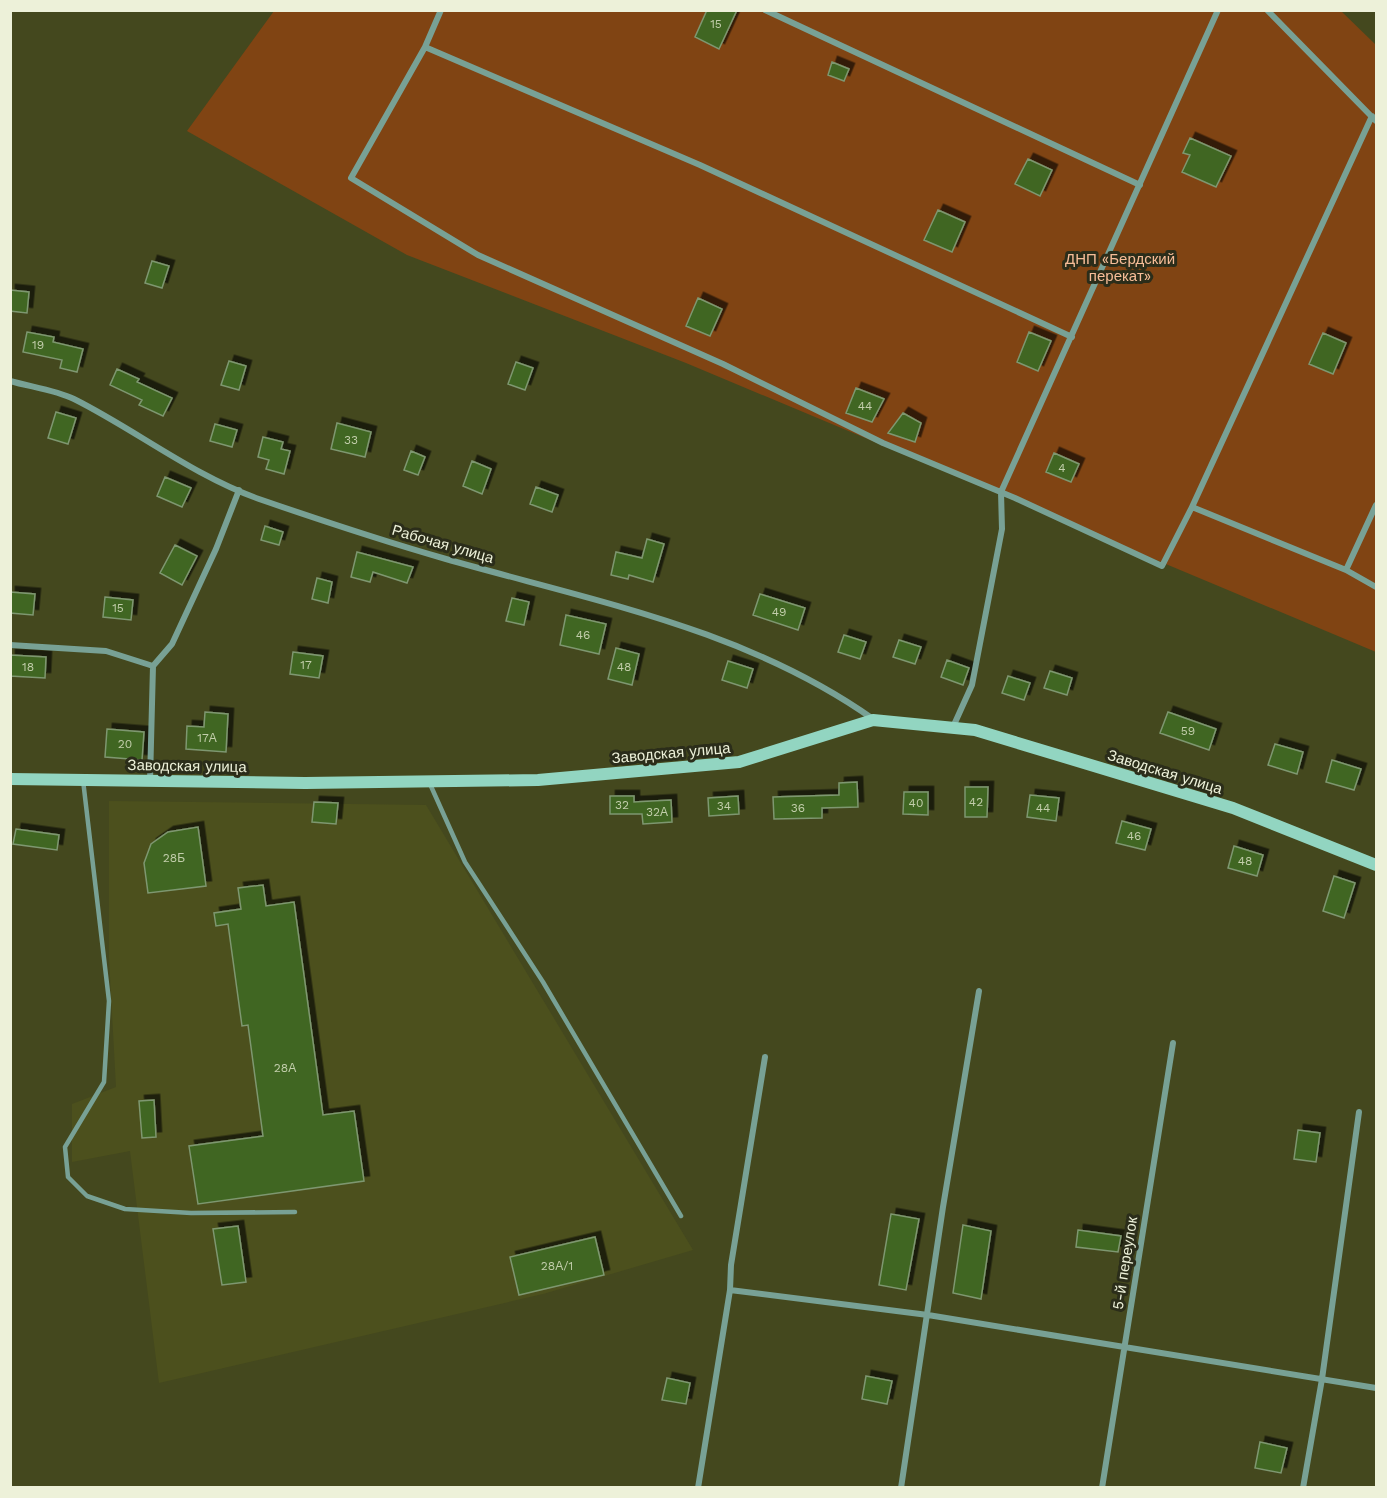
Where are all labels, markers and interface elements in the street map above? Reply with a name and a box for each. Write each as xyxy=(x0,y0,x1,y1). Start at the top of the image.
house number: 15 xyxy=(710,17,722,31)
park label: ДНП «Бердский перекат» xyxy=(1065,250,1175,285)
house number: 19 xyxy=(32,338,44,352)
house number: 44 xyxy=(858,399,872,413)
house number: 33 xyxy=(344,433,358,447)
house number: 4 xyxy=(1058,461,1066,475)
street label: Рабочая улица xyxy=(390,521,497,567)
house number: 15 xyxy=(112,601,124,615)
house number: 49 xyxy=(772,605,786,619)
house number: 46 xyxy=(576,628,590,642)
house number: 17 xyxy=(300,658,312,672)
house number: 18 xyxy=(22,660,34,674)
house number: 48 xyxy=(617,660,631,674)
house number: 59 xyxy=(1181,724,1195,738)
house number: 17А xyxy=(197,731,217,745)
house number: 20 xyxy=(118,737,132,751)
street label: Заводская улица xyxy=(611,739,732,767)
street label: Заводская улица xyxy=(1105,746,1225,798)
street label: Заводская улица xyxy=(127,756,247,776)
house number: 42 xyxy=(969,795,983,809)
house number: 40 xyxy=(909,796,923,810)
house number: 32 xyxy=(615,798,629,812)
house number: 34 xyxy=(717,799,731,813)
house number: 36 xyxy=(791,801,805,815)
house number: 44 xyxy=(1036,801,1050,815)
house number: 32А xyxy=(646,805,668,819)
house number: 46 xyxy=(1127,829,1141,843)
house number: 28Б xyxy=(163,851,185,865)
house number: 48 xyxy=(1238,854,1252,868)
house number: 28А xyxy=(274,1061,296,1075)
street label: 5-й переулок xyxy=(1109,1215,1141,1311)
house number: 28А/1 xyxy=(541,1259,573,1273)

